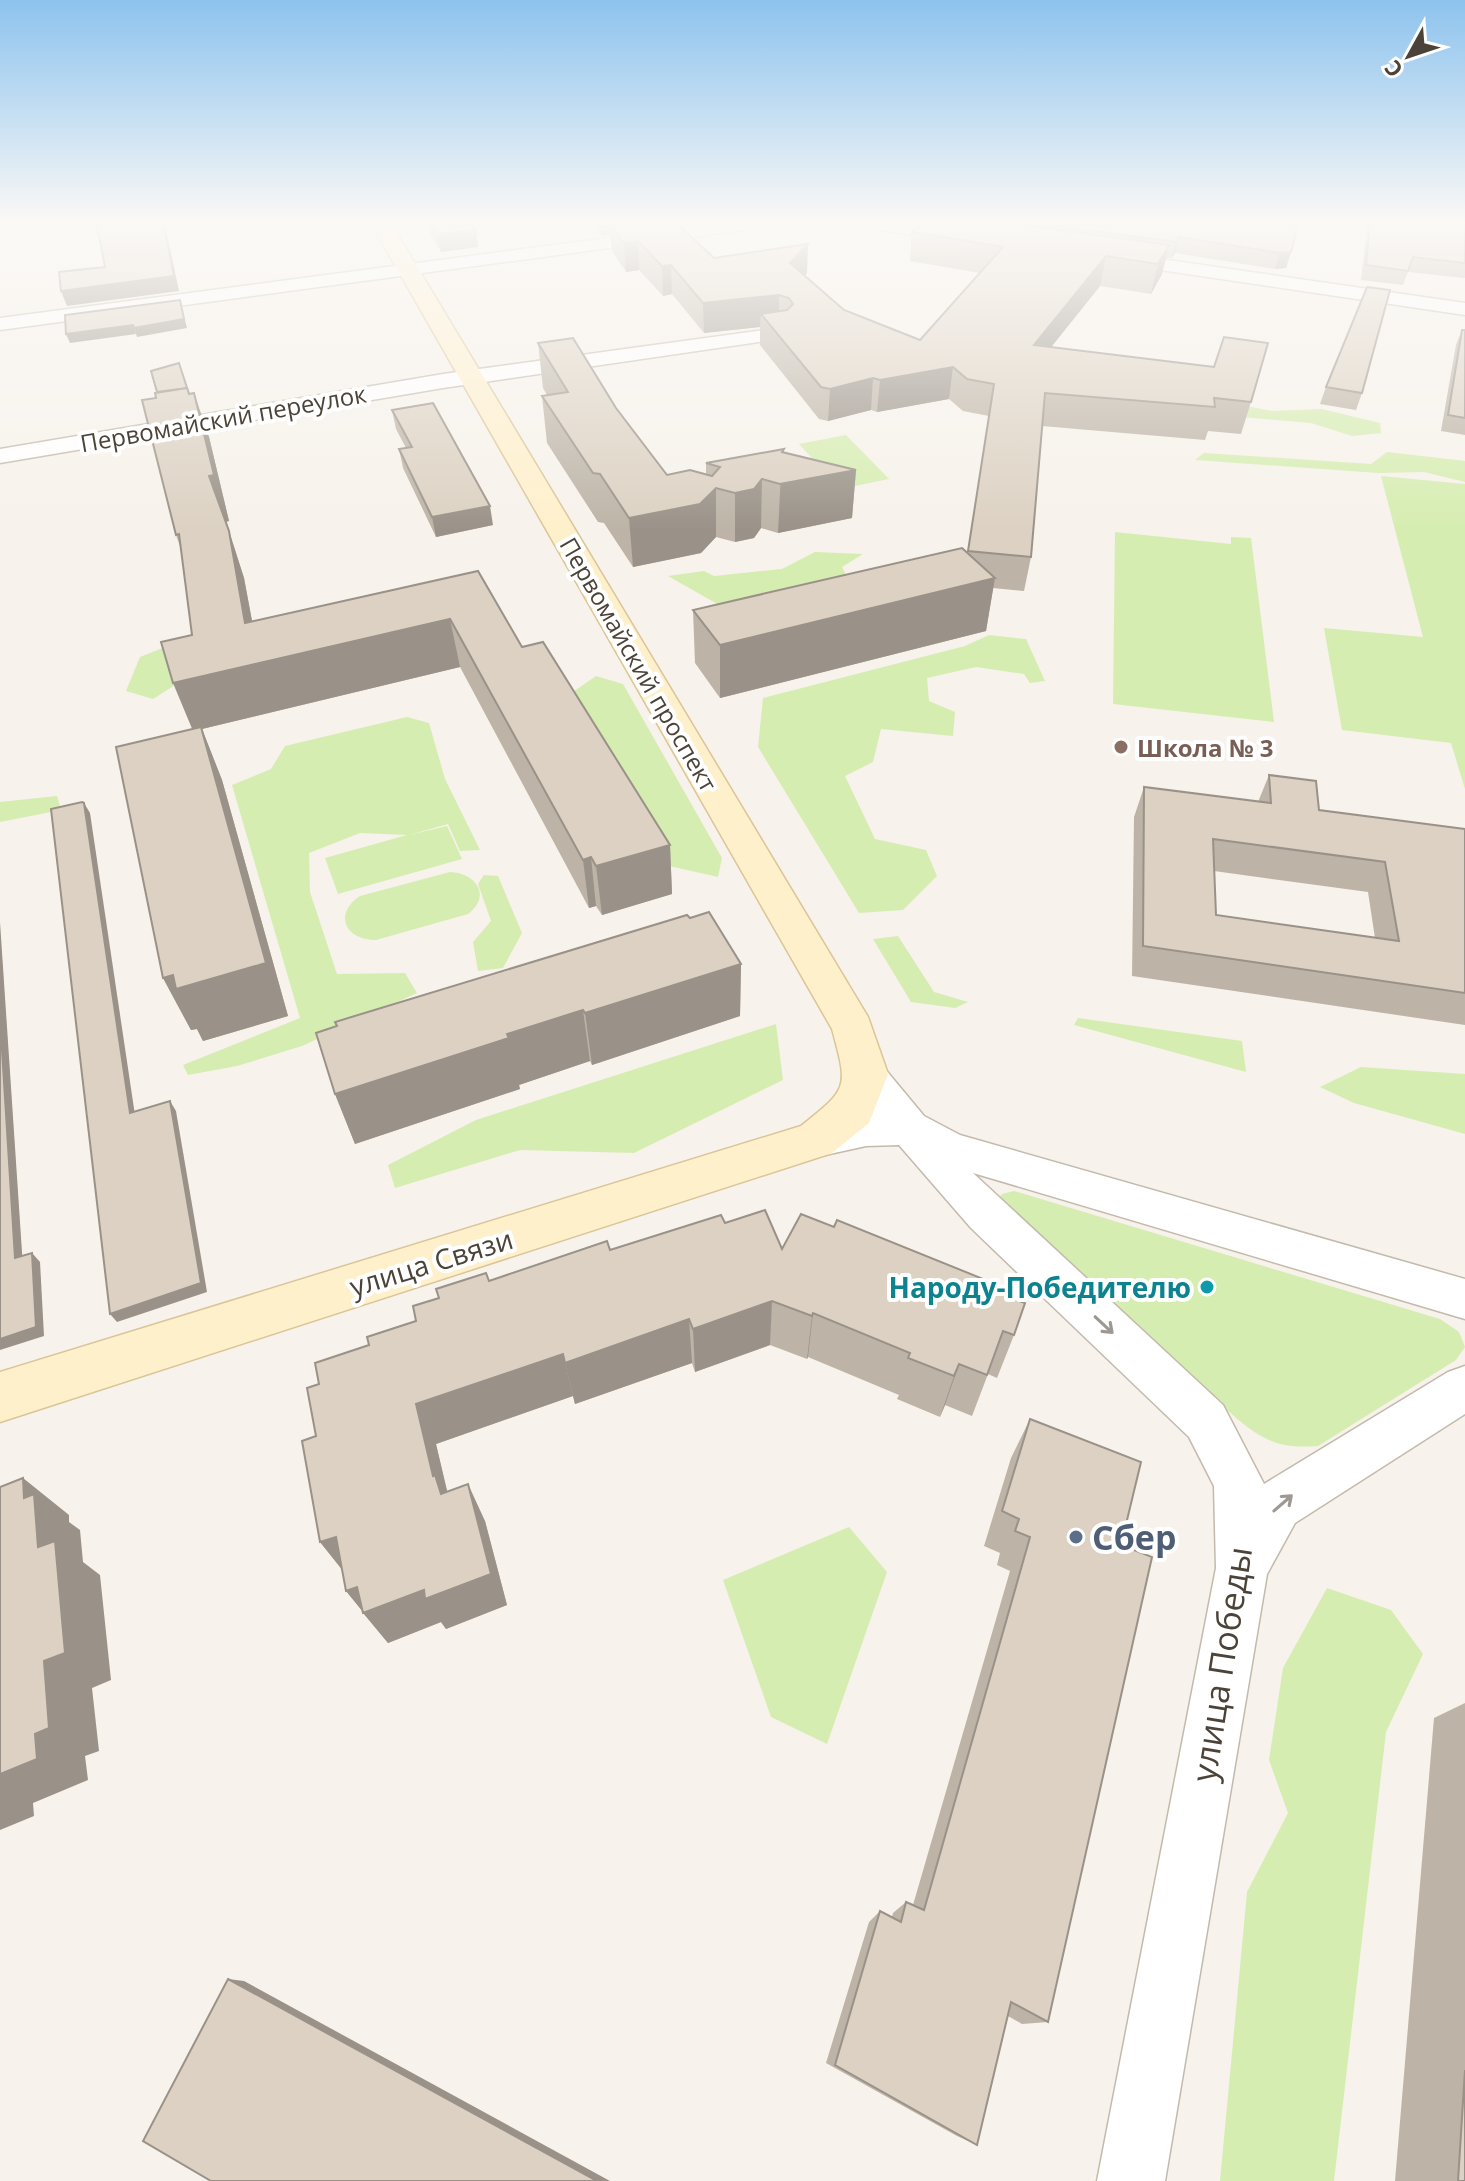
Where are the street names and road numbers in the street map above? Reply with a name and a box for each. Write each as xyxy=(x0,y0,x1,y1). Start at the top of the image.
street label: Первомайский переулок xyxy=(77,376,369,459)
street label: Первомайский проспект xyxy=(553,531,725,797)
street label: улица Связи xyxy=(345,1219,517,1305)
street label: улица Победы xyxy=(1180,1543,1262,1785)

